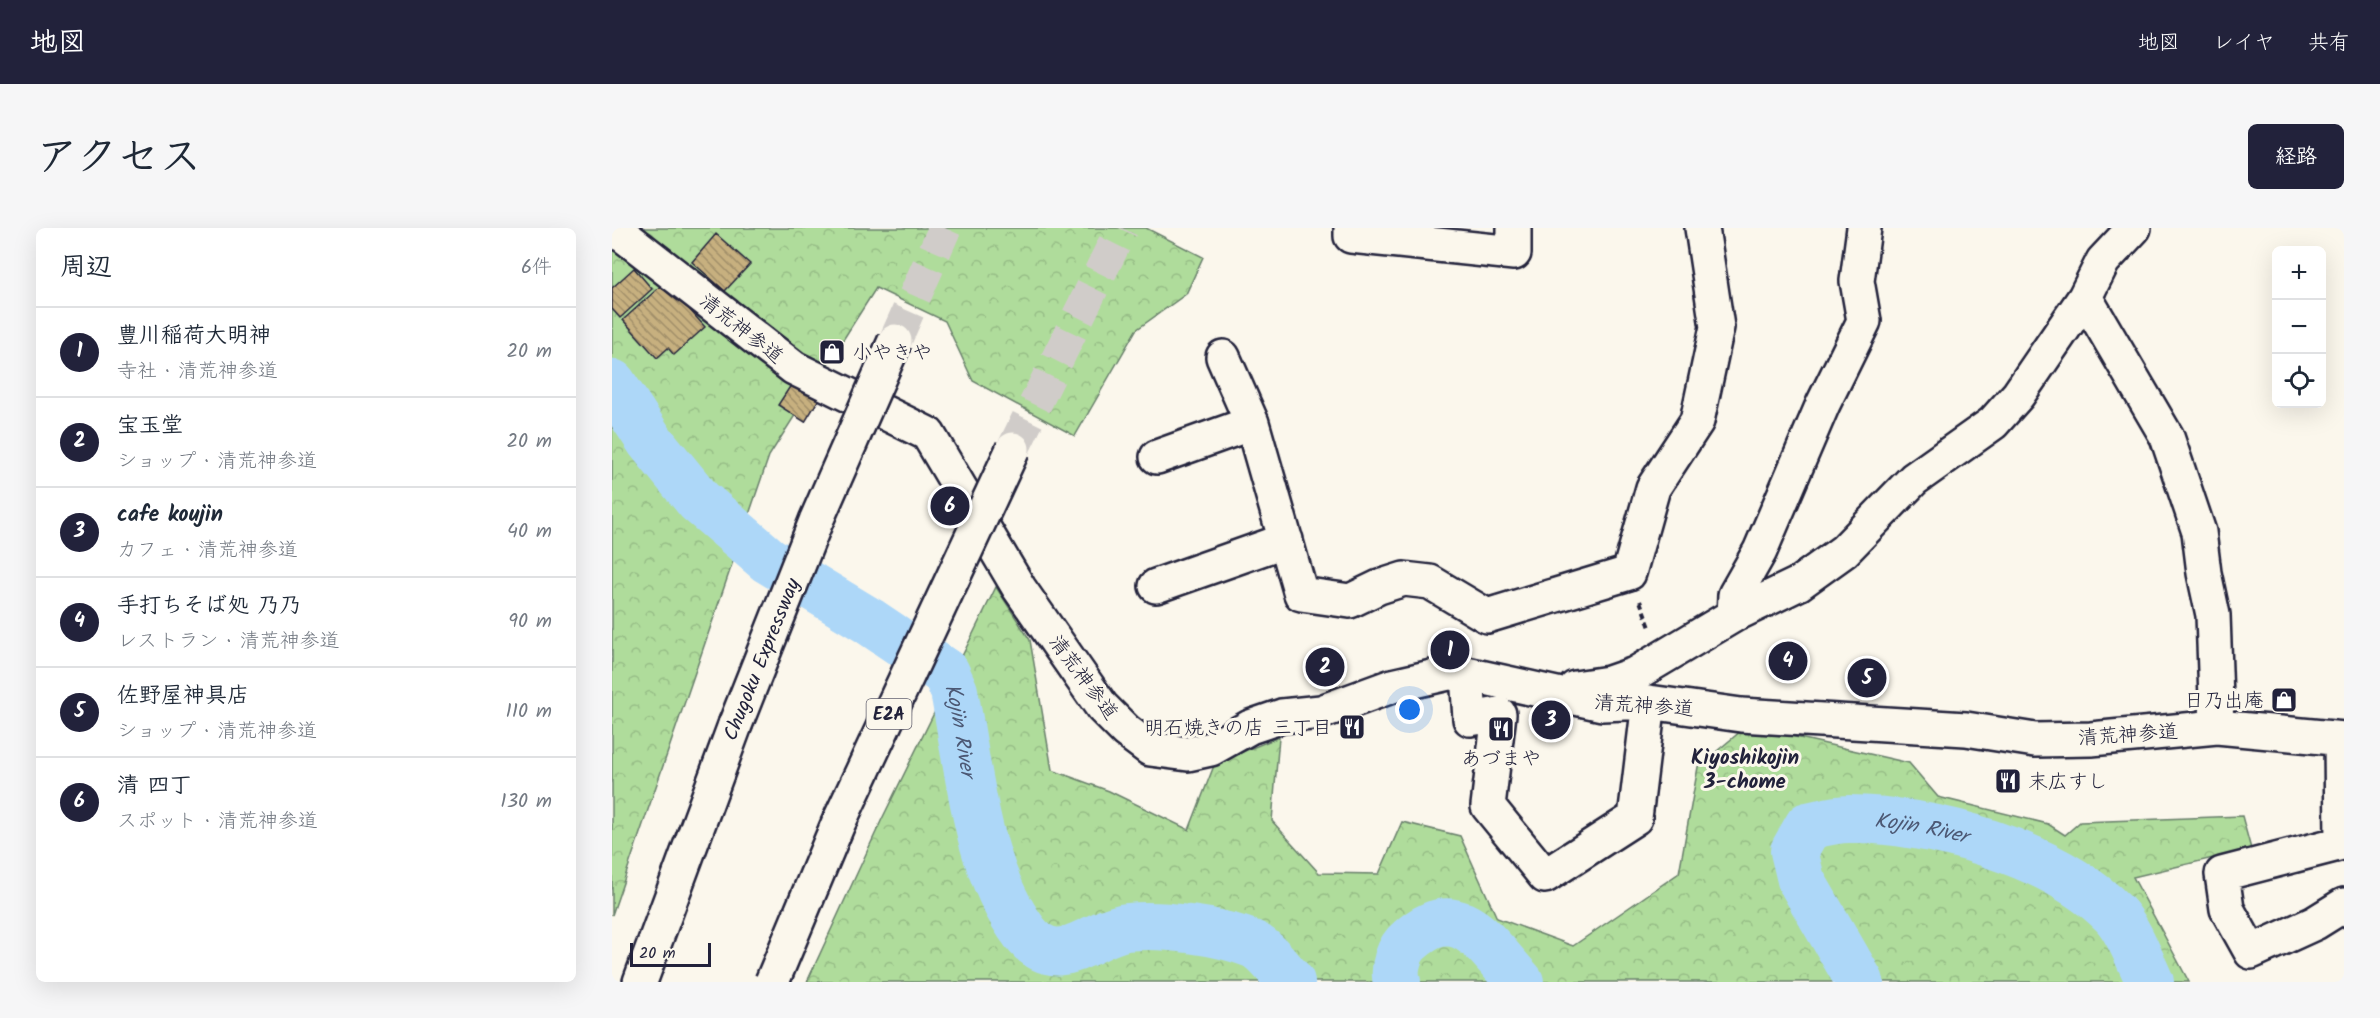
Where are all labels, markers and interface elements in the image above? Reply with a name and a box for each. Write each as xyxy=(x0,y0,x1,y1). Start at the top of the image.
text: 地図 xyxy=(30,21,86,66)
text: 地図 xyxy=(2138,27,2180,60)
text: レイヤ xyxy=(2213,27,2275,60)
text: 共有 xyxy=(2308,27,2350,60)
button: 経路 xyxy=(2248,124,2344,189)
text: アクセス xyxy=(36,125,201,192)
map controls xyxy=(2272,246,2326,408)
button: + xyxy=(2272,246,2326,300)
text: 周辺 xyxy=(60,247,112,289)
text: 6件 xyxy=(521,252,552,284)
street label: 清荒神参道 xyxy=(692,286,790,373)
button: − xyxy=(2272,300,2326,354)
text: 豊川稲荷大明神 xyxy=(117,319,271,354)
text: 1 xyxy=(76,336,83,368)
text: 20 m xyxy=(506,336,552,368)
shop icon: 小やきや xyxy=(817,337,847,367)
place label: 小やきや xyxy=(852,338,932,370)
button: locate xyxy=(2272,354,2326,408)
text: 寺社 · 清荒神参道 xyxy=(117,356,278,388)
text: 宝玉堂 xyxy=(117,409,183,444)
text: 2 xyxy=(74,426,85,458)
text: 20 m xyxy=(506,426,552,458)
text: ショップ · 清荒神参道 xyxy=(117,446,317,478)
pin: 6 xyxy=(930,484,970,528)
text: cafe koujin xyxy=(117,498,223,533)
text: 3 xyxy=(74,516,85,548)
text: 40 m xyxy=(507,516,552,548)
text: カフェ · 清荒神参道 xyxy=(117,535,298,567)
street label: Chugoku Expressway xyxy=(716,573,810,746)
text: 手打ちそば処 乃乃 xyxy=(117,589,301,624)
text: 4 xyxy=(74,606,85,638)
text: 90 m xyxy=(508,606,552,638)
text: レストラン · 清荒神参道 xyxy=(117,626,339,658)
pin: 1 xyxy=(1430,628,1470,672)
street label: 清荒神参道 xyxy=(1040,629,1125,728)
pin: 4 xyxy=(1768,638,1808,684)
pin: 2 xyxy=(1306,644,1344,690)
pin: 5 xyxy=(1848,656,1886,700)
water label: Kojin River xyxy=(935,678,984,784)
text: 佐野屋神具店 xyxy=(117,679,249,714)
shop icon: 日乃出庵 xyxy=(2269,685,2299,715)
place label: 日乃出庵 xyxy=(2184,686,2264,718)
street label: 清荒神参道 xyxy=(1593,688,1695,726)
your location xyxy=(1395,695,1424,724)
text: 5 xyxy=(74,696,85,728)
text: 110 m xyxy=(506,696,552,728)
pin: 3 xyxy=(1532,698,1570,742)
road number: E2A xyxy=(866,699,912,729)
restaurant icon: 明石焼きの店 三丁目 xyxy=(1337,712,1367,742)
place label: 明石焼きの店 三丁目 xyxy=(1144,713,1332,745)
restaurant icon: あづまや xyxy=(1486,714,1516,744)
text: ショップ · 清荒神参道 xyxy=(117,716,317,748)
street label: 清荒神参道 xyxy=(2077,717,2179,755)
district label: Kiyoshikojin 3-chome xyxy=(1691,742,1799,799)
place label: あづまや xyxy=(1461,744,1541,776)
restaurant icon: 末広すし xyxy=(1993,766,2023,796)
place label: 末広すし xyxy=(2028,767,2108,799)
text: 清 四丁 xyxy=(117,769,191,804)
text: 6 xyxy=(74,786,85,818)
text: 130 m xyxy=(500,786,552,818)
water label: Kojin River xyxy=(1873,805,1975,855)
text: スポット · 清荒神参道 xyxy=(117,806,318,838)
scale bar xyxy=(630,940,711,968)
text: 20 m xyxy=(639,941,675,966)

